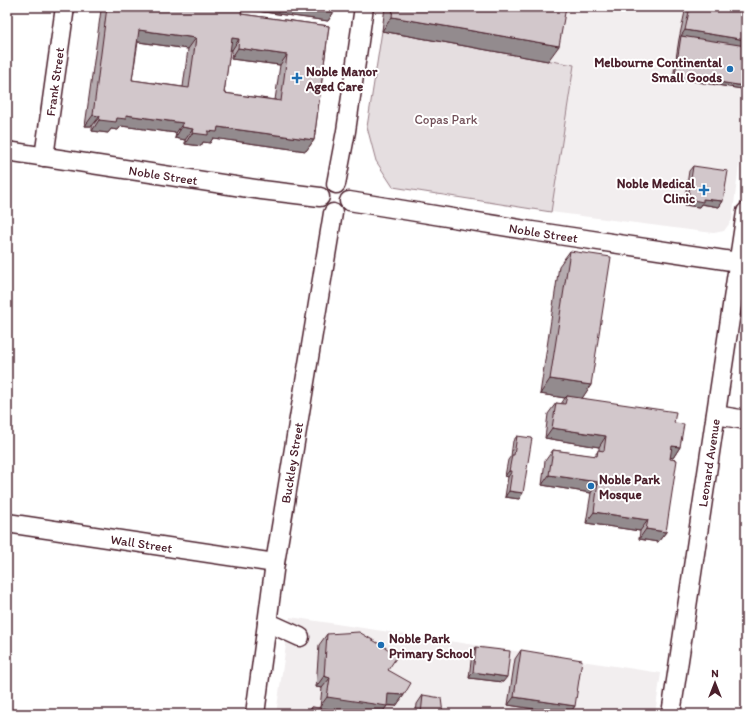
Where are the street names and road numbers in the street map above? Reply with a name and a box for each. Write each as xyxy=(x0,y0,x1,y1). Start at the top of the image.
street label: Frank Street xyxy=(43,46,67,117)
street label: Noble Street xyxy=(128,163,199,188)
street label: Noble Street xyxy=(508,220,579,246)
street label: Leonard Avenue xyxy=(695,418,723,508)
street label: Buckley Street xyxy=(278,421,306,504)
street label: Wall Street xyxy=(109,532,174,556)

